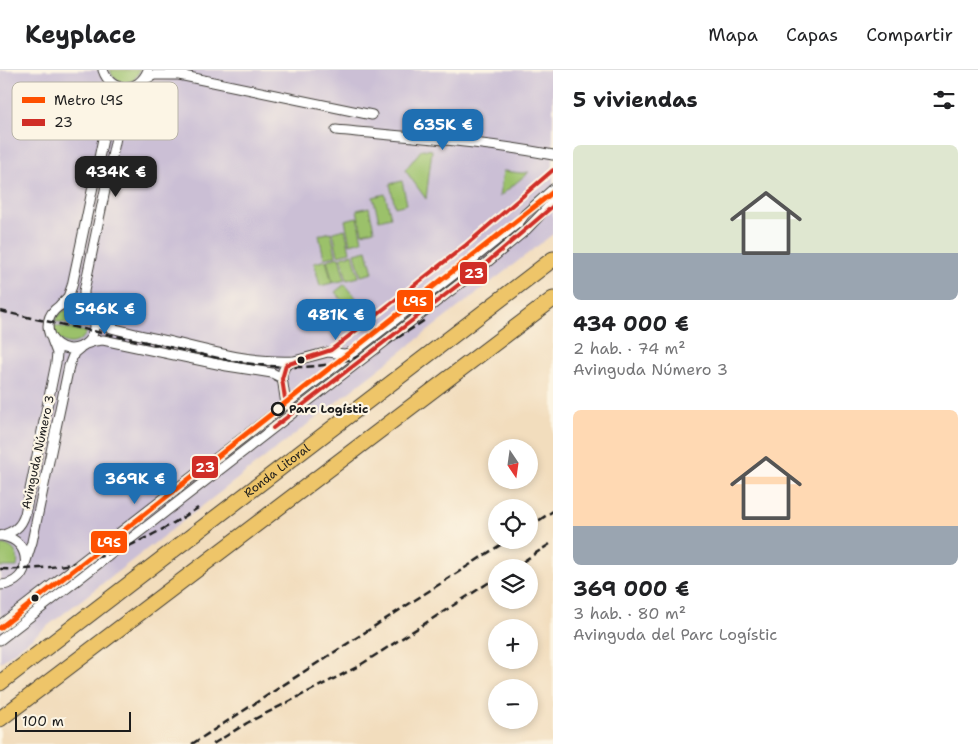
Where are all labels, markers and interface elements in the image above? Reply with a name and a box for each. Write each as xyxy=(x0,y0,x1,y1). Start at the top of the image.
text: Keyplace xyxy=(25,19,136,51)
text: Mapa xyxy=(708,23,758,47)
text: Capas xyxy=(786,23,838,47)
text: Compartir xyxy=(866,23,953,47)
legend xyxy=(12,82,178,140)
text: 5 viviendas xyxy=(573,86,698,114)
icon: filters xyxy=(930,86,958,114)
text: Metro L9S xyxy=(54,91,123,109)
pin: 635K € xyxy=(402,108,484,151)
text: 23 xyxy=(54,113,73,131)
text: 635K € xyxy=(413,114,473,135)
pin: 434K € xyxy=(75,156,157,198)
text: 434K € xyxy=(86,161,146,182)
icon: home xyxy=(721,178,811,268)
line badge: 23 xyxy=(459,261,488,285)
text: 23 xyxy=(464,264,484,282)
line badge: L9S xyxy=(396,289,434,313)
pin: 546K € xyxy=(64,292,146,335)
text: L9S xyxy=(403,292,427,310)
text: 546K € xyxy=(75,298,135,319)
pin: 481K € xyxy=(295,298,377,341)
text: 481K € xyxy=(308,304,364,325)
text: 434 000 € xyxy=(573,310,689,338)
text: 2 hab. · 74 m² xyxy=(573,338,686,359)
unlabelled marker xyxy=(296,355,306,365)
text: Avinguda Número 3 xyxy=(573,359,728,380)
street label: Avinguda Número 3 xyxy=(18,393,58,511)
place label: Parc Logístic xyxy=(289,401,368,417)
marker: Parc Logístic xyxy=(271,402,285,416)
north arrow xyxy=(488,439,538,489)
map controls xyxy=(488,439,538,729)
street label: Ronda Litoral xyxy=(241,440,314,501)
icon: home xyxy=(721,443,811,533)
line badge: 23 xyxy=(191,455,219,479)
text: 23 xyxy=(195,458,215,476)
pin: 369K € xyxy=(94,462,176,505)
text: 369K € xyxy=(105,468,165,489)
button: locate xyxy=(488,499,538,549)
line badge: L9S xyxy=(90,530,128,554)
text: L9S xyxy=(97,533,121,551)
button: layers xyxy=(488,559,538,609)
text: 369 000 € xyxy=(573,575,689,603)
unlabelled marker xyxy=(30,593,40,603)
text: 3 hab. · 80 m² xyxy=(573,603,686,624)
button: + xyxy=(488,619,538,669)
text: Avinguda del Parc Logístic xyxy=(573,624,777,645)
button: − xyxy=(488,679,538,729)
scale bar xyxy=(15,709,131,732)
text: 100 m xyxy=(22,712,64,730)

